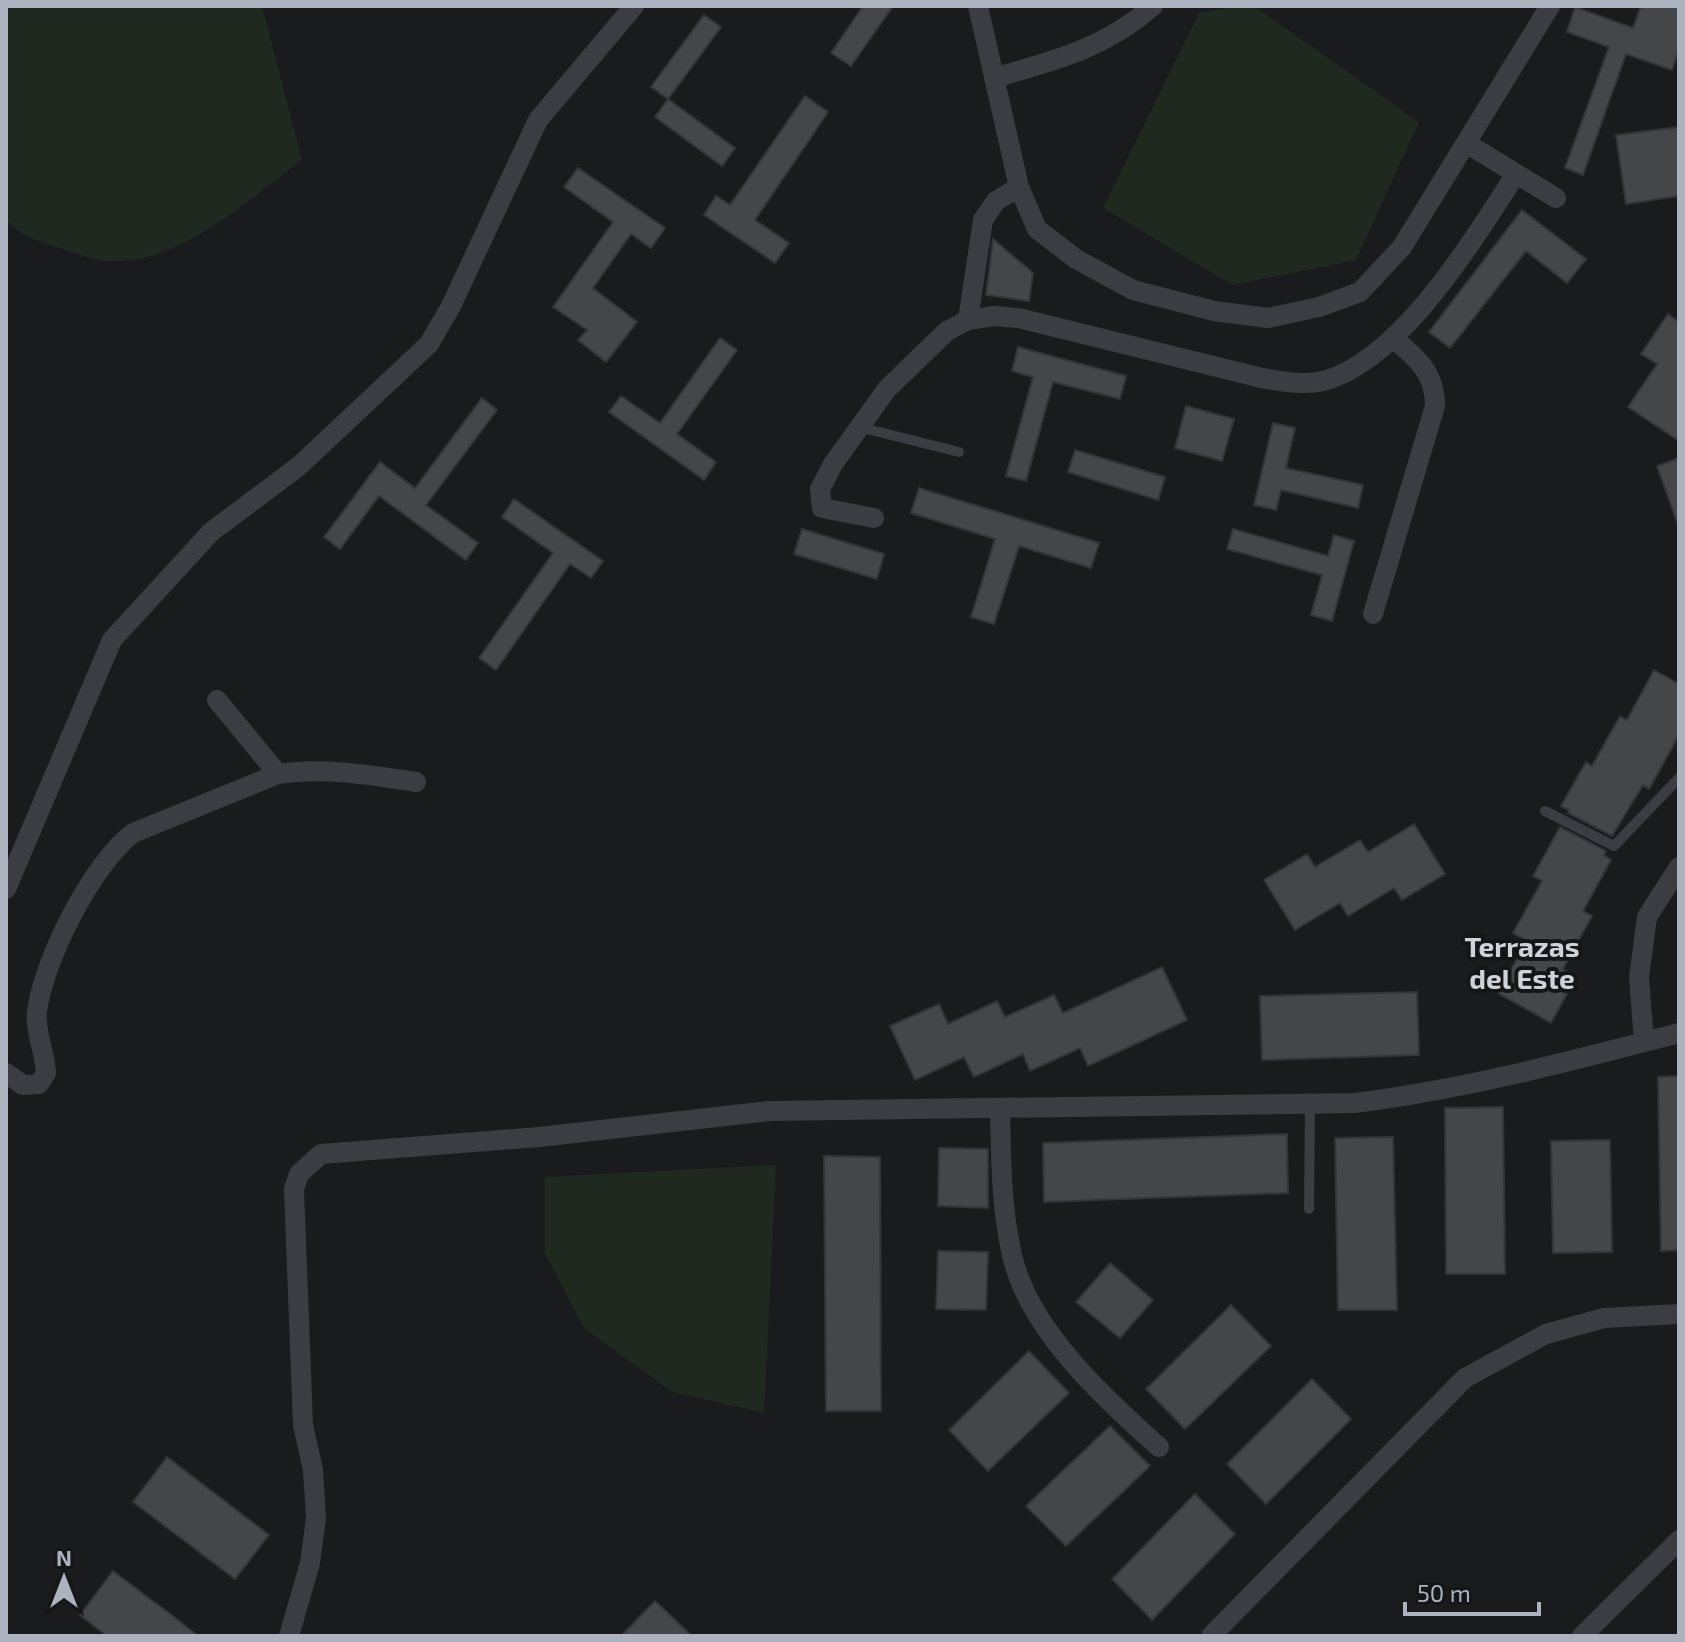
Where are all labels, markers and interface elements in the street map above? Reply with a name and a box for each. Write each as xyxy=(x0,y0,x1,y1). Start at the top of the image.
district label: Terrazas del Este xyxy=(1464,929,1580,995)
north arrow xyxy=(24,1538,104,1618)
text: N xyxy=(56,1544,72,1570)
scale bar xyxy=(1405,1566,1539,1616)
text: 50 m xyxy=(1417,1578,1471,1607)

